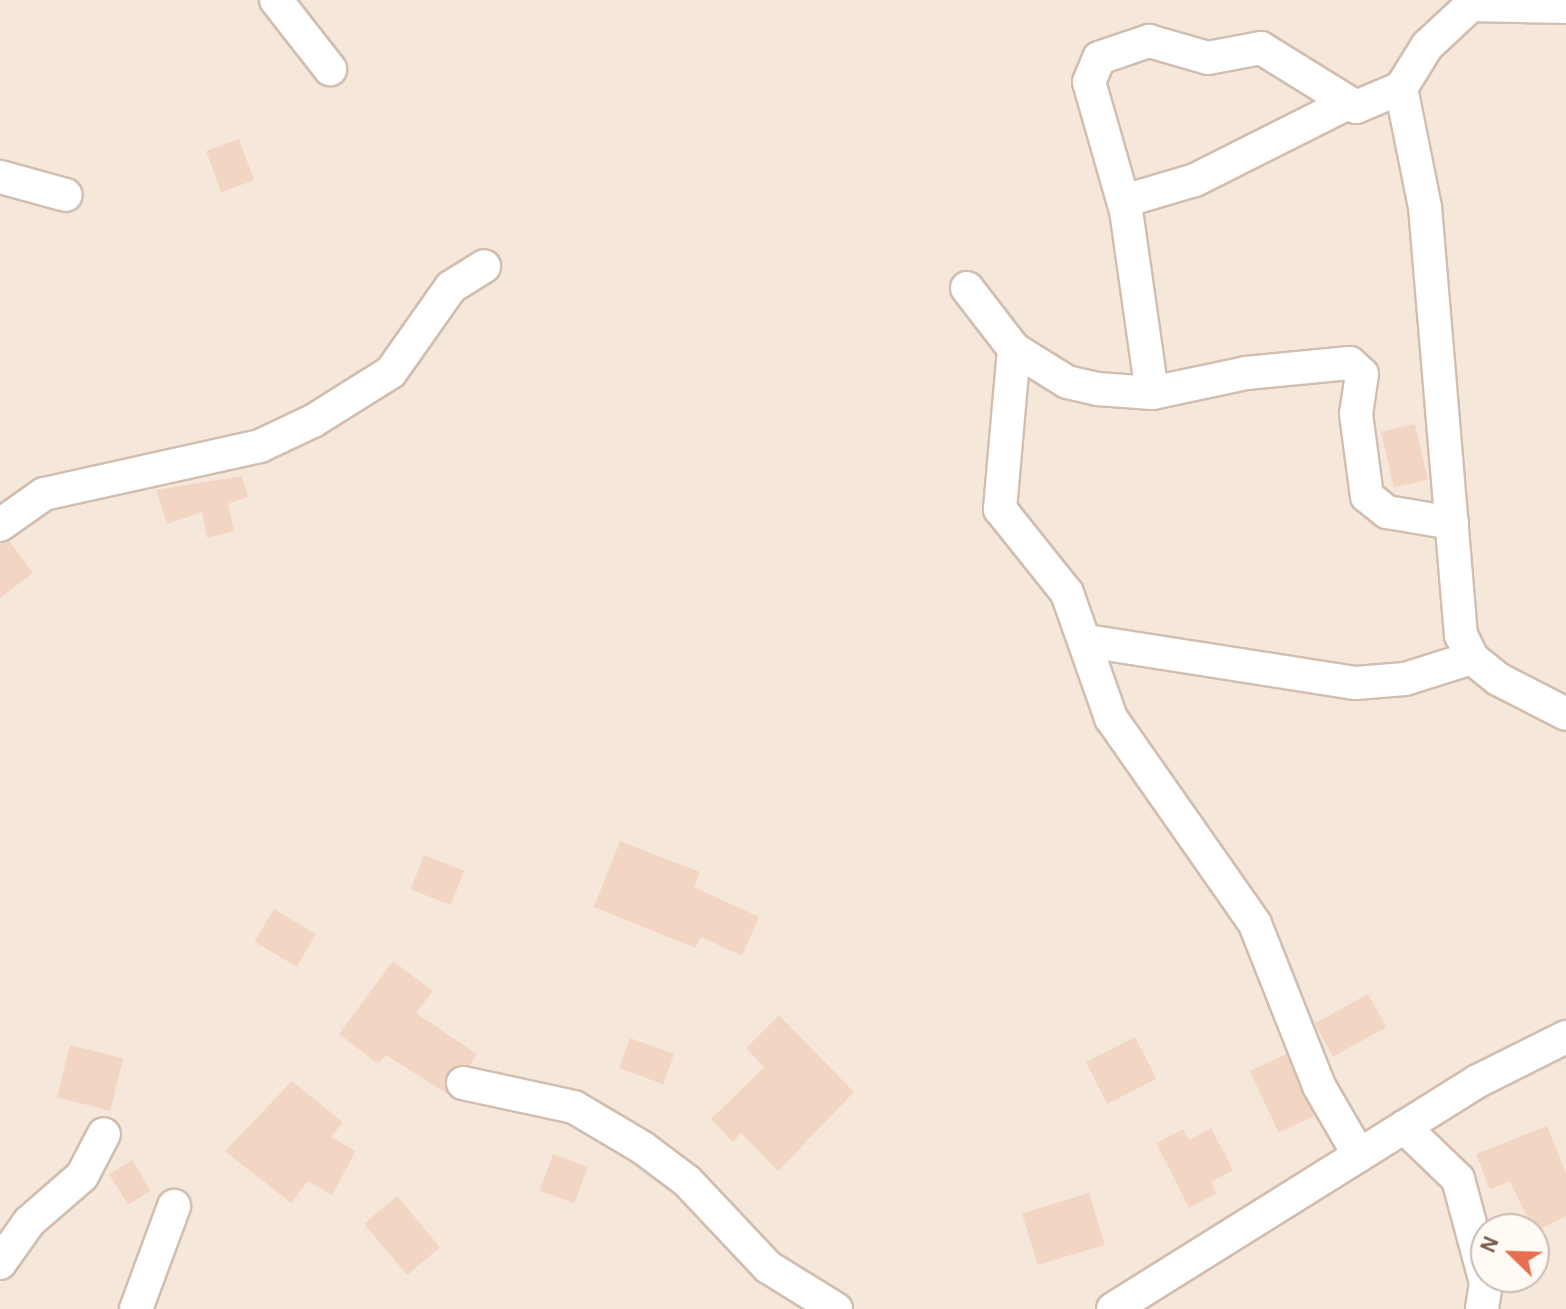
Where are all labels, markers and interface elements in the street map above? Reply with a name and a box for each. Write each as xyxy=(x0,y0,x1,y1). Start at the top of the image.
north arrow xyxy=(1470,1213,1550,1293)
text: N xyxy=(1477,1233,1503,1256)

